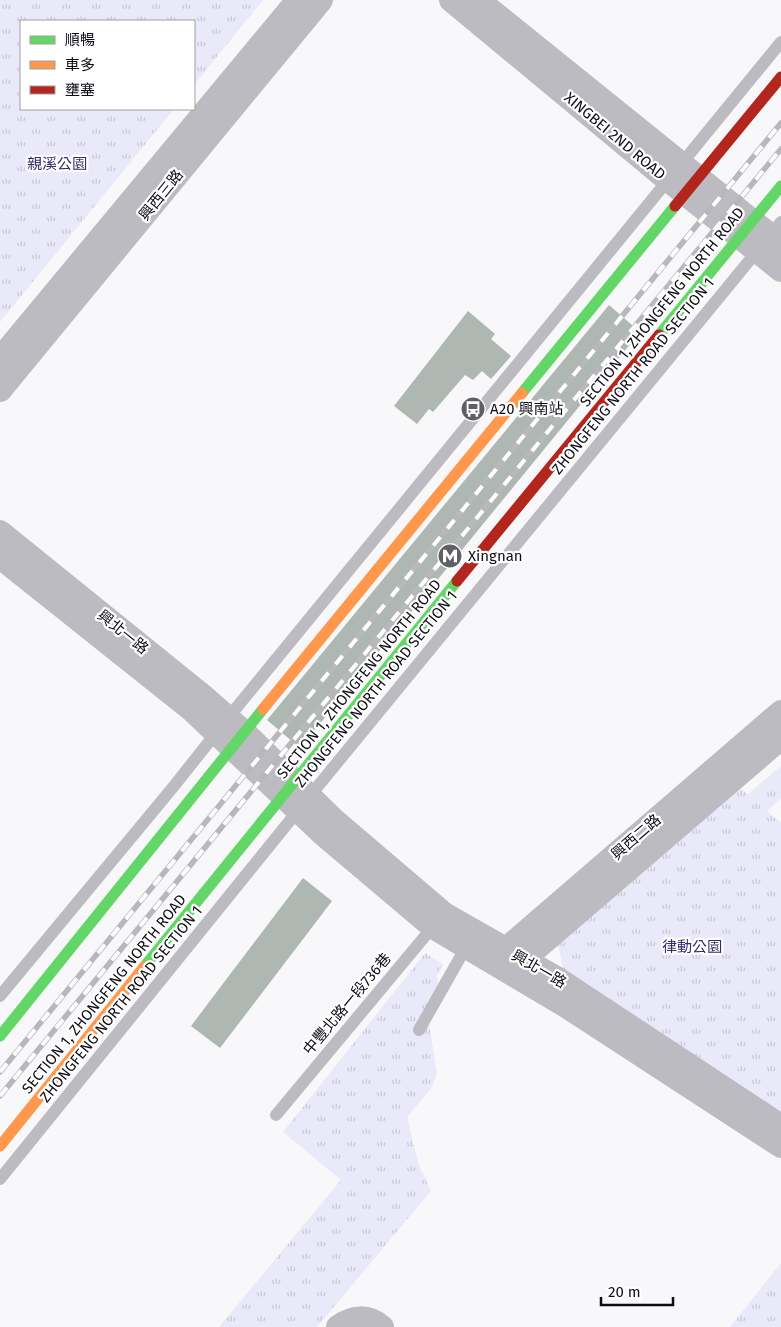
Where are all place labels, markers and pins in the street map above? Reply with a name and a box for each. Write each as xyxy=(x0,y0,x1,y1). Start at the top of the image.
bus stop icon: A20 興南站 xyxy=(460,396,486,422)
place label: A20 興南站 xyxy=(490,400,564,418)
metro station icon: Xingnan xyxy=(437,543,463,569)
place label: Xingnan xyxy=(468,547,523,565)

